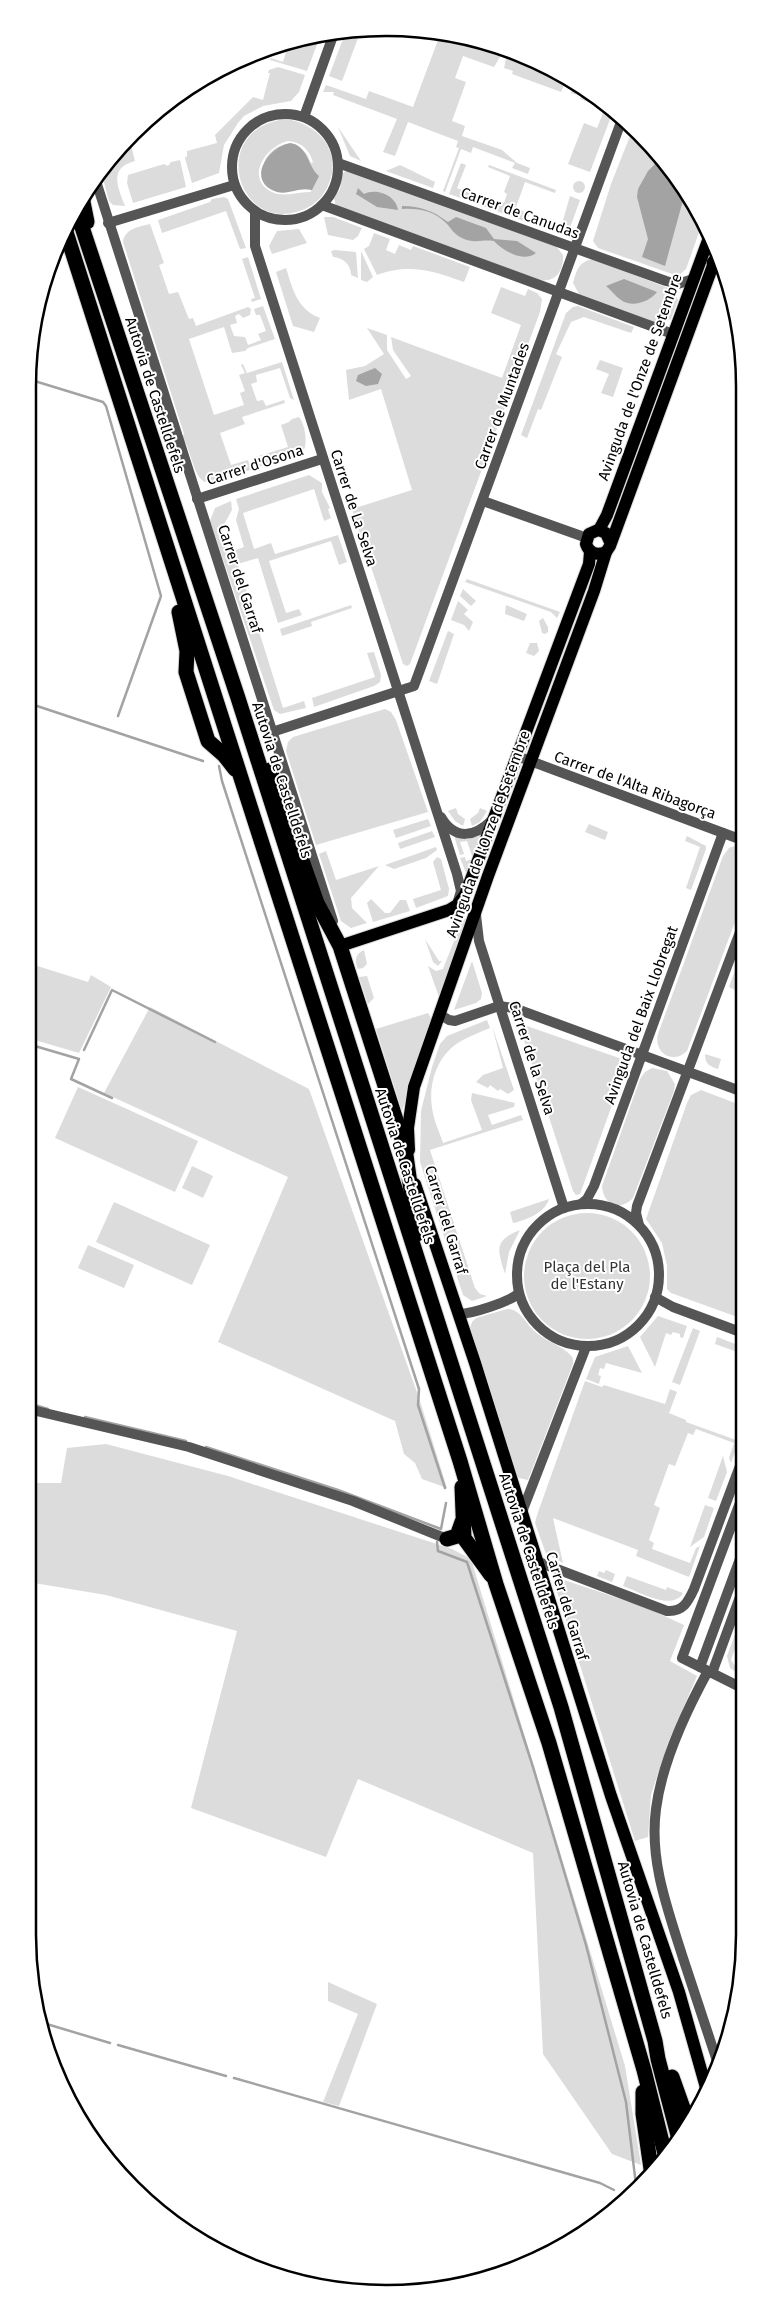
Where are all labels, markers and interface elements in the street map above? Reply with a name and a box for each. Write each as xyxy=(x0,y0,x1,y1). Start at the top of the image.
street label: Carrer de Canudas xyxy=(458,183,582,243)
street label: Avinguda de l'Onze de Setembre xyxy=(594,271,686,483)
street label: Autovia de Castelldefels xyxy=(121,315,189,475)
street label: Carrer de Muntades xyxy=(471,340,533,472)
street label: Carrer d'Osona xyxy=(204,441,306,489)
street label: Carrer de La Selva xyxy=(327,447,381,569)
street label: Carrer del Garraf xyxy=(214,523,266,636)
street label: Autovia de Castelldefels xyxy=(248,700,316,860)
street label: Avinguda de l'Onze de Setembre xyxy=(442,728,534,940)
street label: Carrer de l'Alta Ribagorça xyxy=(552,747,718,823)
street label: Avinguda del Baix Llobregat xyxy=(600,923,682,1107)
street label: Carrer de la Selva xyxy=(505,999,559,1117)
street label: Autovia de Castelldefels xyxy=(371,1086,439,1246)
street label: Carrer del Garraf xyxy=(421,1163,471,1278)
park label: Plaça del Pla de l'Estany xyxy=(544,1258,630,1293)
street label: Autovia de Castelldefels xyxy=(495,1471,563,1631)
street label: Carrer del Garraf xyxy=(542,1549,592,1664)
street label: Autovia de Castelldefels xyxy=(614,1859,676,2021)

